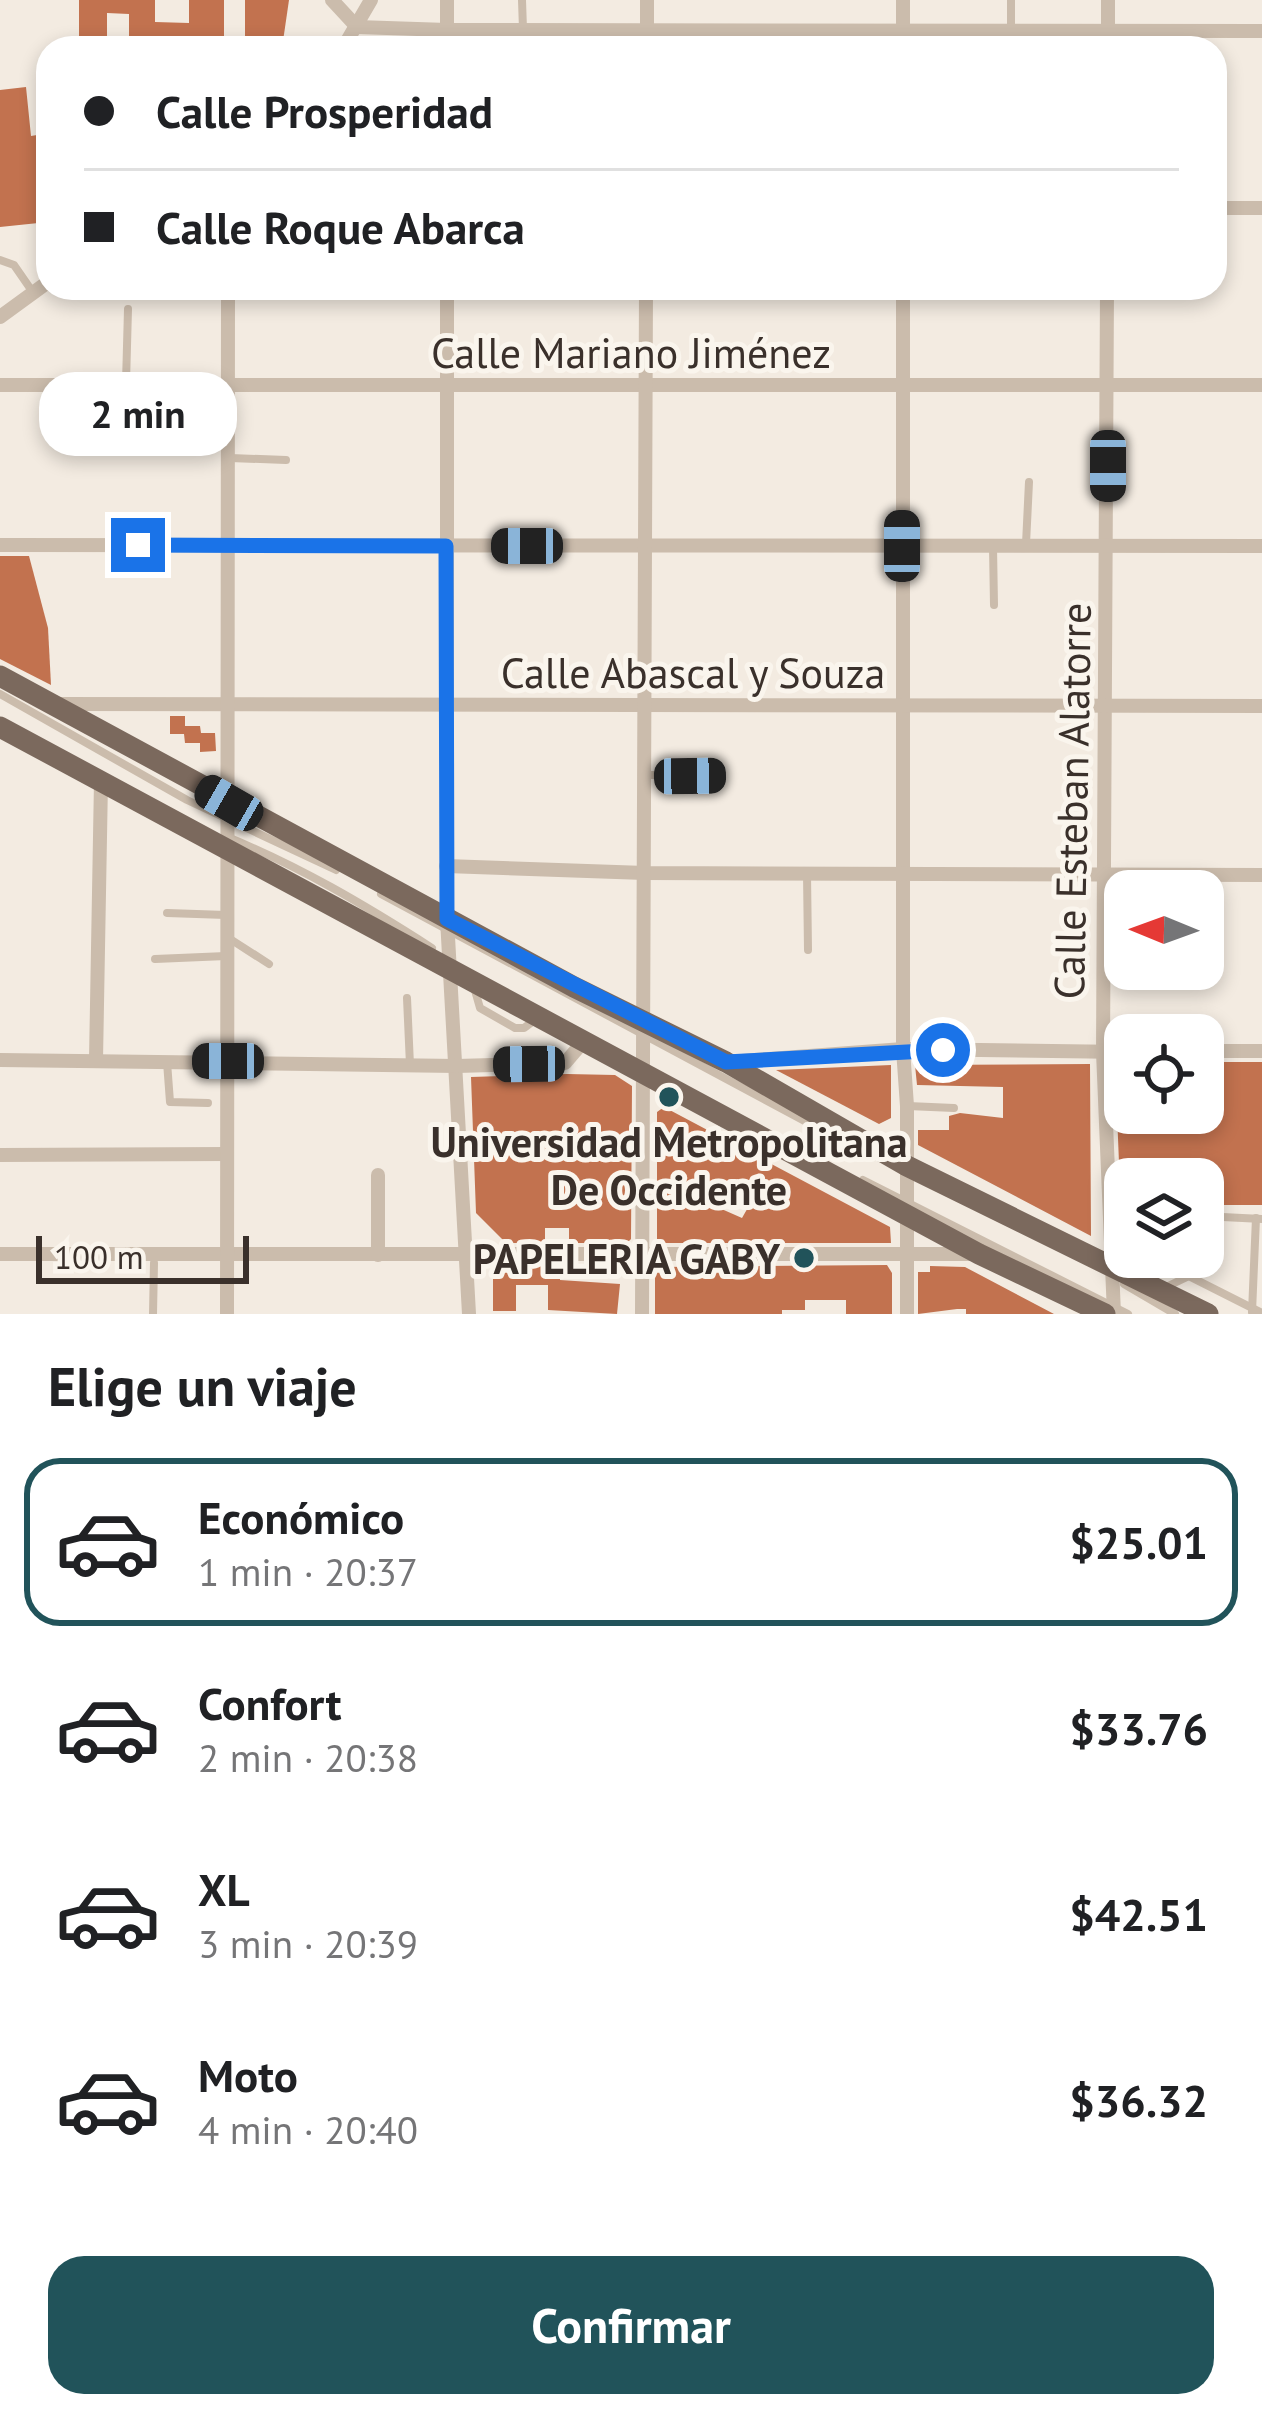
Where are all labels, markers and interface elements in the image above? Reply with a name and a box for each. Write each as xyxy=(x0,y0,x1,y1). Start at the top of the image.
text: Calle Prosperidad xyxy=(156,82,493,140)
text: Calle Roque Abarca xyxy=(156,198,525,256)
street label: Calle Mariano Jiménez xyxy=(431,325,831,380)
callout: 2 min xyxy=(39,371,237,455)
text: 2 min xyxy=(90,388,186,439)
car xyxy=(1090,430,1126,502)
car xyxy=(884,510,920,582)
route end xyxy=(111,518,165,572)
car xyxy=(491,528,563,564)
street label: Calle Esteban Alatorre xyxy=(1041,602,1103,1000)
street label: Calle Abascal y Souza xyxy=(501,645,885,700)
car xyxy=(654,757,726,795)
car xyxy=(189,769,269,837)
north arrow xyxy=(1104,870,1224,990)
map controls xyxy=(1104,870,1224,1278)
button: locate xyxy=(1104,1014,1224,1134)
route start xyxy=(916,1023,970,1077)
car xyxy=(192,1043,264,1079)
car xyxy=(493,1045,565,1083)
marker: Universidad Metropolitana De Occidente xyxy=(656,1084,682,1110)
place label: Universidad Metropolitana De Occidente xyxy=(430,1114,908,1217)
button: layers xyxy=(1104,1158,1224,1278)
scale bar xyxy=(36,1230,249,1283)
place label: PAPELERIA GABY xyxy=(473,1231,780,1286)
text: 100 m xyxy=(54,1235,144,1278)
marker: PAPELERIA GABY xyxy=(791,1245,817,1271)
text: Elige un viaje xyxy=(48,1351,357,1421)
icon: car xyxy=(54,1488,162,1596)
text: Económico xyxy=(198,1488,404,1546)
text: $25.01 xyxy=(1069,1513,1208,1571)
text: 1 min · 20:37 xyxy=(198,1546,418,1597)
icon: car xyxy=(54,1674,162,1782)
text: Confort xyxy=(198,1674,341,1732)
text: $33.76 xyxy=(1069,1699,1208,1757)
text: 2 min · 20:38 xyxy=(198,1732,418,1783)
icon: car xyxy=(54,1860,162,1968)
text: XL xyxy=(198,1860,250,1918)
text: $42.51 xyxy=(1069,1885,1208,1943)
text: 3 min · 20:39 xyxy=(198,1918,418,1969)
icon: car xyxy=(54,2046,162,2154)
text: Moto xyxy=(198,2046,298,2104)
text: $36.32 xyxy=(1069,2071,1208,2129)
text: 4 min · 20:40 xyxy=(198,2104,418,2155)
button: Confirmar xyxy=(48,2256,1214,2394)

